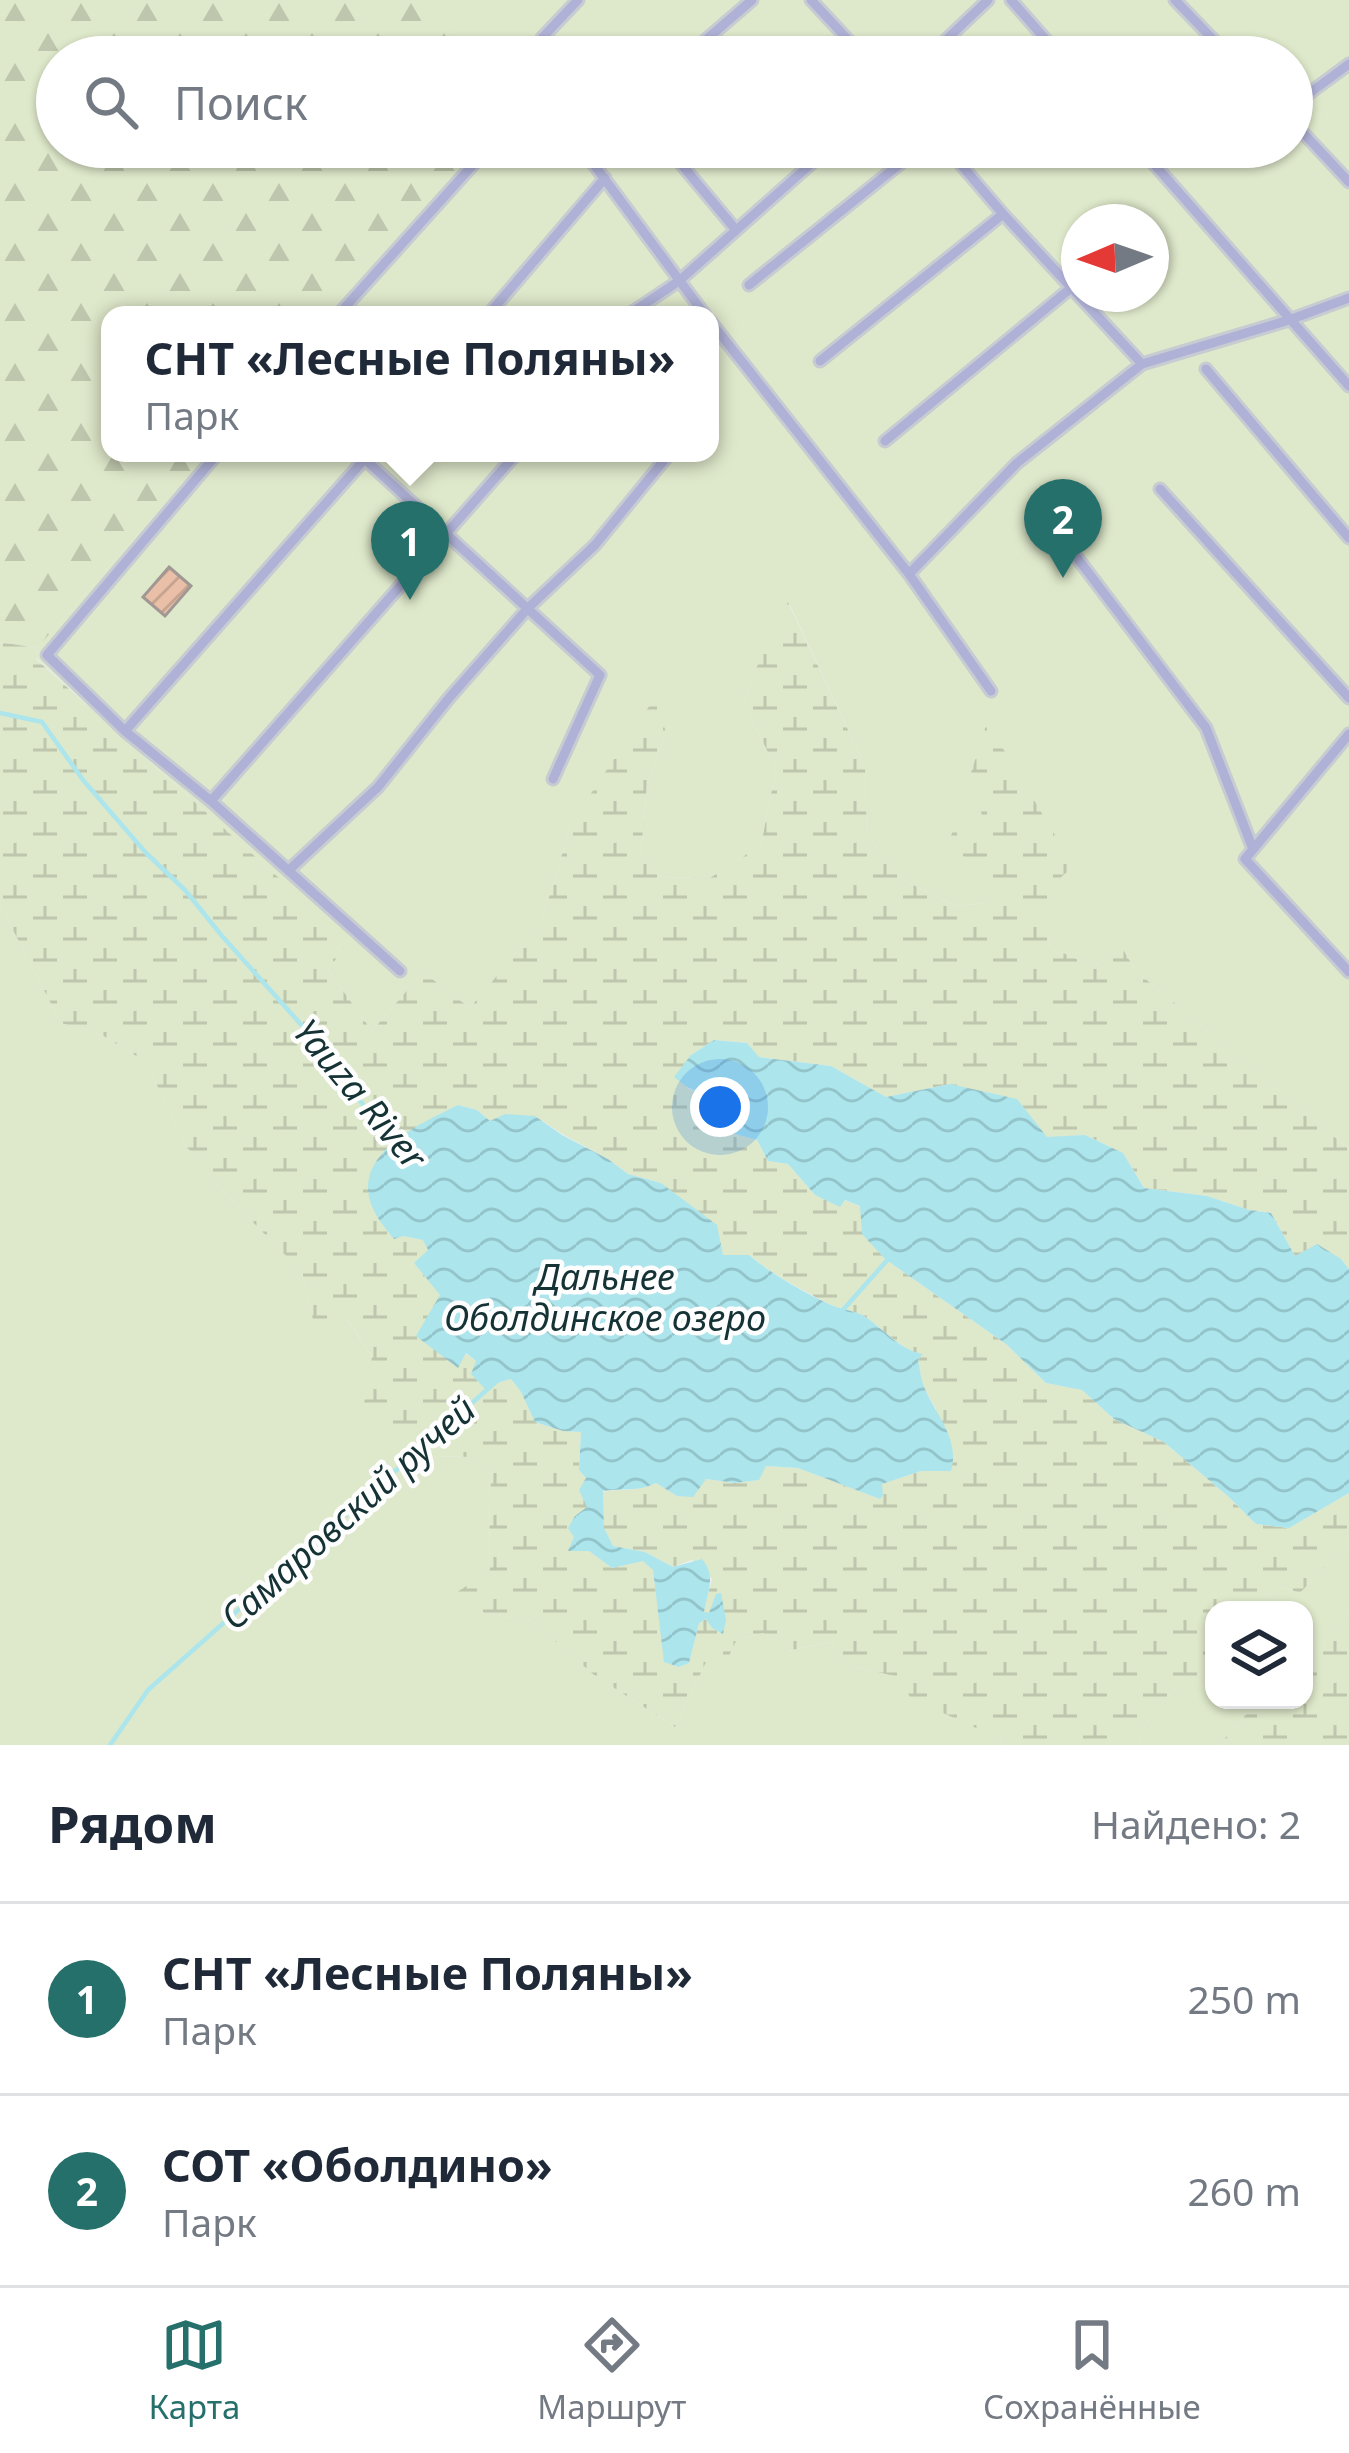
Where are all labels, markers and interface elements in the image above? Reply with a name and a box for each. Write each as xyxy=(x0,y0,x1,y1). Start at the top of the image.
search box xyxy=(36,36,1313,168)
icon: search xyxy=(78,69,144,135)
text: Поиск xyxy=(174,72,308,133)
north arrow xyxy=(1061,204,1169,312)
popup xyxy=(101,306,719,462)
text: СНТ «Лесные Поляны» xyxy=(145,327,675,388)
text: Парк xyxy=(145,388,239,441)
pin: 2 xyxy=(1024,479,1102,578)
pin: 1 xyxy=(371,501,449,600)
water label: Yauza River xyxy=(283,1008,439,1181)
your location xyxy=(690,1077,750,1137)
water label: Дальнее Оболдинское озеро xyxy=(444,1252,766,1342)
water label: Самаровский ручей xyxy=(210,1385,486,1640)
map controls xyxy=(1205,1601,1313,1709)
button: layers xyxy=(1205,1601,1313,1709)
text: Рядом xyxy=(48,1788,217,1858)
text: Найдено: 2 xyxy=(1091,1797,1301,1850)
text: СНТ «Лесные Поляны» xyxy=(162,1942,693,2003)
text: 1 xyxy=(76,1972,98,2025)
text: 250 m xyxy=(1187,1972,1301,2025)
text: Парк xyxy=(162,2003,257,2056)
text: СОТ «Оболдино» xyxy=(162,2134,553,2195)
text: 2 xyxy=(76,2164,98,2217)
text: 260 m xyxy=(1187,2164,1301,2217)
text: Парк xyxy=(162,2195,257,2248)
tab: Карта xyxy=(148,2312,240,2429)
tab: Маршрут xyxy=(537,2312,686,2429)
tab: Сохранённые xyxy=(983,2312,1201,2429)

